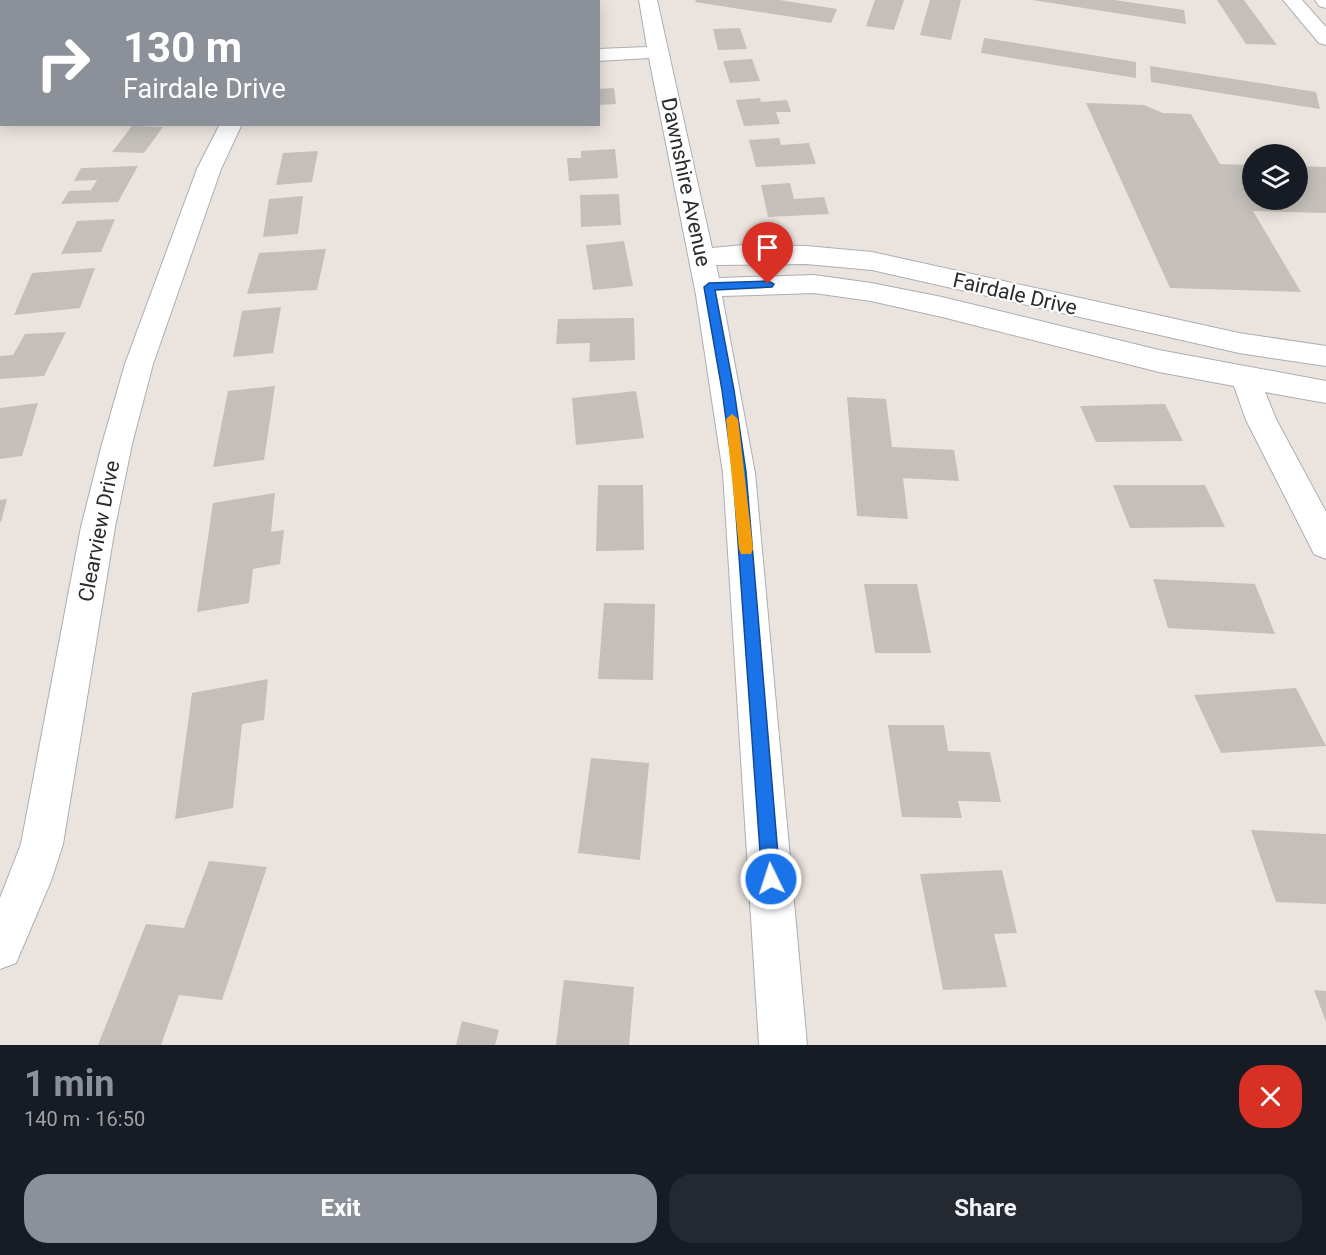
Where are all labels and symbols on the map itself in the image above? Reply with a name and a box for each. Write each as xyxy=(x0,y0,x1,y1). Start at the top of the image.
street label: Dawnshire Avenue xyxy=(656,95,716,269)
pin xyxy=(742,222,793,284)
street label: Fairdale Drive xyxy=(951,268,1079,320)
street label: Clearview Drive xyxy=(74,458,124,604)
position arrow xyxy=(739,847,803,911)

